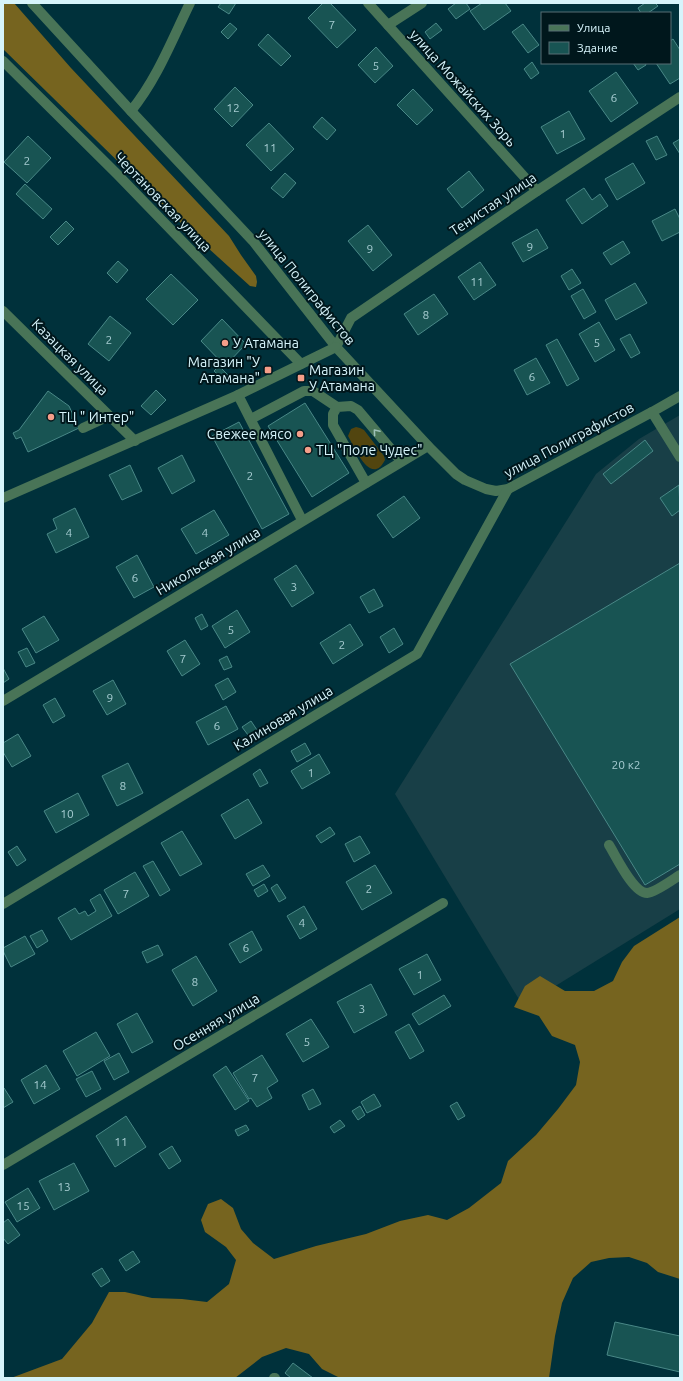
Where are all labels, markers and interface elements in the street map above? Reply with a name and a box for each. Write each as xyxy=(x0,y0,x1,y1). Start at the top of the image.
legend xyxy=(541,12,671,64)
house number: 7 xyxy=(329,18,335,31)
text: Улица xyxy=(577,21,610,34)
street label: улица Можайских Зорь xyxy=(406,26,520,150)
text: Здание xyxy=(577,41,618,54)
house number: 5 xyxy=(373,59,379,72)
house number: 6 xyxy=(611,91,618,104)
house number: 12 xyxy=(226,101,240,114)
house number: 1 xyxy=(560,127,566,140)
house number: 11 xyxy=(263,141,277,154)
street label: Чертановская улица xyxy=(111,149,215,255)
house number: 2 xyxy=(24,154,30,167)
street label: Тенистая улица xyxy=(447,169,539,239)
street label: улица Полиграфистов xyxy=(255,226,359,348)
house number: 9 xyxy=(527,240,533,253)
house number: 9 xyxy=(367,242,373,255)
house number: 11 xyxy=(470,275,484,288)
house number: 8 xyxy=(423,308,430,321)
street label: Казацкая улица xyxy=(29,316,111,398)
house number: 2 xyxy=(106,333,112,346)
place label: У Атамана xyxy=(233,335,299,351)
house number: 5 xyxy=(594,336,600,349)
marker: У Атамана xyxy=(220,338,230,348)
place label: Магазин "У Атамана" xyxy=(188,354,260,386)
place label: Магазин У Атамана xyxy=(309,362,375,394)
marker: Магазин "У Атамана" xyxy=(263,365,273,375)
house number: 6 xyxy=(529,370,536,383)
marker: Магазин У Атамана xyxy=(296,373,306,383)
street label: улица Полиграфистов xyxy=(501,399,637,481)
place label: ТЦ " Интер" xyxy=(59,409,134,425)
marker: ТЦ " Интер" xyxy=(46,412,56,422)
place label: Свежее мясо xyxy=(207,426,292,442)
marker: Свежее мясо xyxy=(295,429,305,439)
one-way arrow xyxy=(374,429,381,436)
place label: ТЦ "Поле Чудес" xyxy=(316,442,423,458)
marker: ТЦ "Поле Чудес" xyxy=(303,445,313,455)
house number: 2 xyxy=(247,469,253,482)
street label: Никольская улица xyxy=(153,524,263,598)
house number: 4 xyxy=(66,526,73,539)
house number: 4 xyxy=(202,526,209,539)
house number: 6 xyxy=(132,571,139,584)
house number: 3 xyxy=(291,580,297,593)
house number: 5 xyxy=(228,623,234,636)
house number: 2 xyxy=(339,638,345,651)
house number: 7 xyxy=(180,652,186,665)
street label: Калиновая улица xyxy=(231,682,335,754)
house number: 9 xyxy=(107,691,113,704)
house number: 6 xyxy=(214,719,221,732)
house number: 20 к2 xyxy=(611,758,641,771)
house number: 1 xyxy=(308,766,314,779)
house number: 8 xyxy=(120,779,127,792)
house number: 10 xyxy=(60,807,74,820)
house number: 2 xyxy=(366,882,372,895)
house number: 7 xyxy=(123,887,129,900)
house number: 4 xyxy=(299,916,306,929)
house number: 6 xyxy=(243,941,250,954)
house number: 1 xyxy=(417,968,423,981)
house number: 8 xyxy=(192,975,199,988)
street label: Осенняя улица xyxy=(170,990,262,1054)
house number: 3 xyxy=(359,1002,365,1015)
house number: 5 xyxy=(304,1035,310,1048)
house number: 7 xyxy=(252,1071,258,1084)
house number: 14 xyxy=(33,1078,47,1091)
house number: 11 xyxy=(114,1135,128,1148)
house number: 13 xyxy=(57,1180,71,1193)
house number: 15 xyxy=(16,1199,30,1212)

